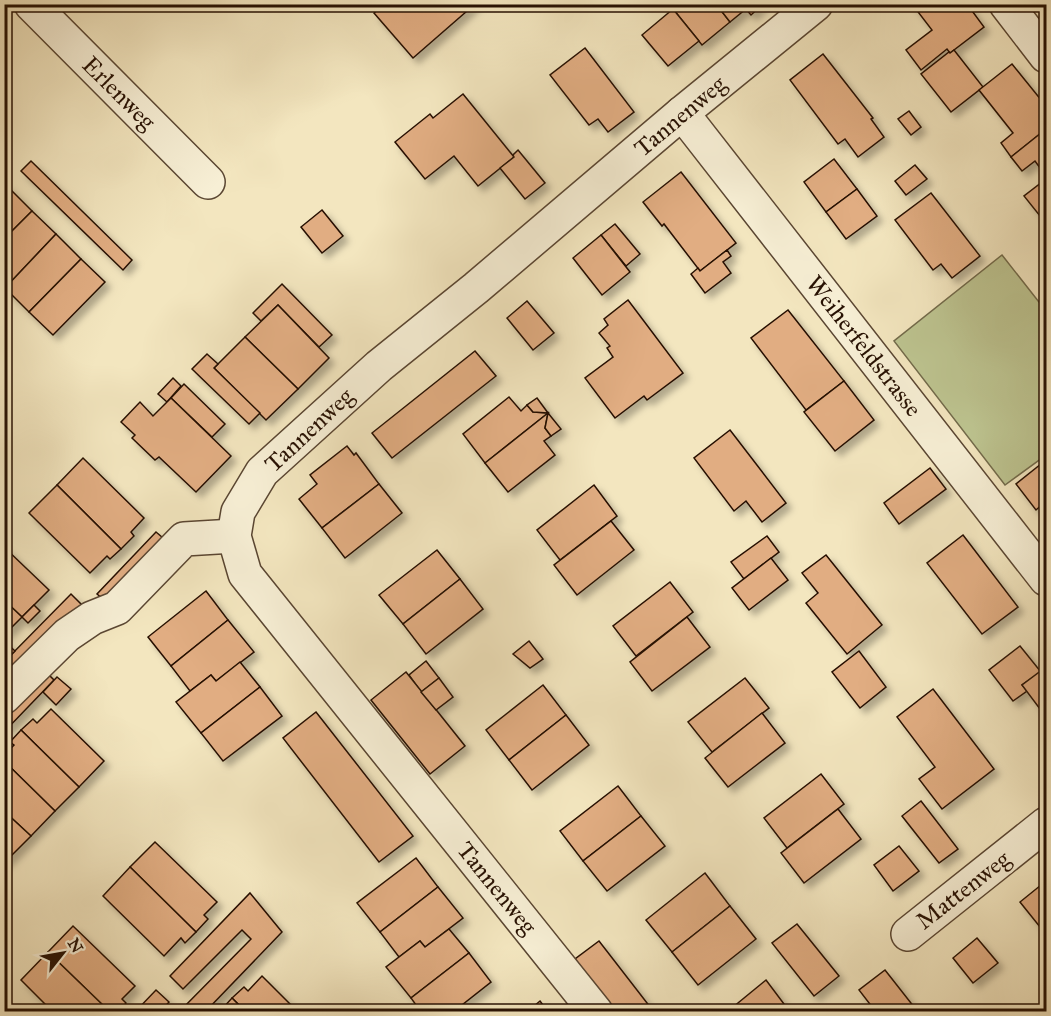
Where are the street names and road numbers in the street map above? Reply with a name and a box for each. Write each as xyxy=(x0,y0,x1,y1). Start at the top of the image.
street label: Erlenweg xyxy=(76,50,163,137)
street label: Tannenweg xyxy=(628,68,733,163)
street label: Weiherfeldstrasse xyxy=(800,269,928,423)
street label: Tannenweg xyxy=(258,381,360,479)
street label: Tannenweg xyxy=(451,836,544,941)
street label: Mattenweg xyxy=(910,843,1017,936)

